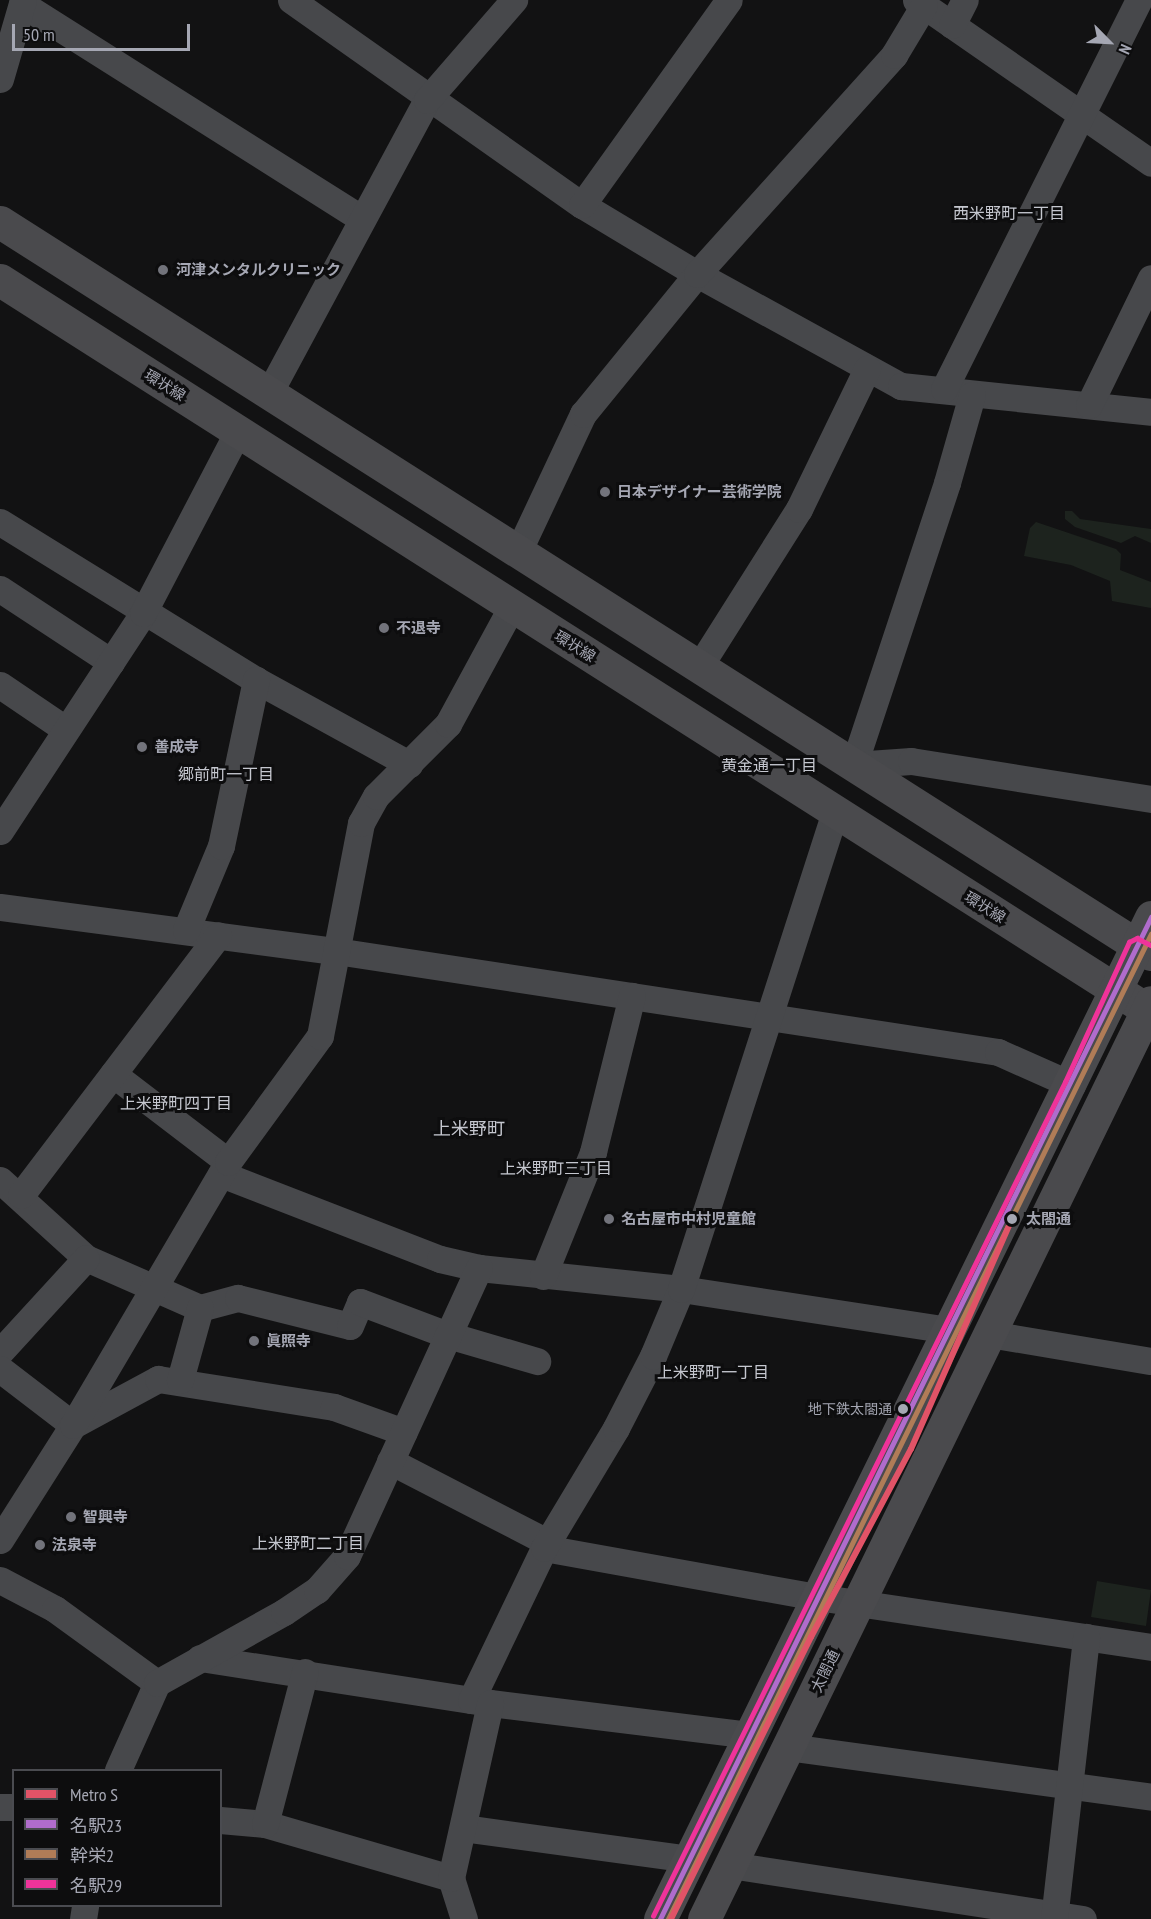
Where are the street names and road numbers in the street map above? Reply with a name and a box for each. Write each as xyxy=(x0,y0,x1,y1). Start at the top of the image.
street label: 環状線 xyxy=(141,365,189,405)
street label: 環状線 xyxy=(551,626,599,666)
street label: 環状線 xyxy=(961,887,1009,927)
street label: 太閤通 xyxy=(807,1647,843,1695)

